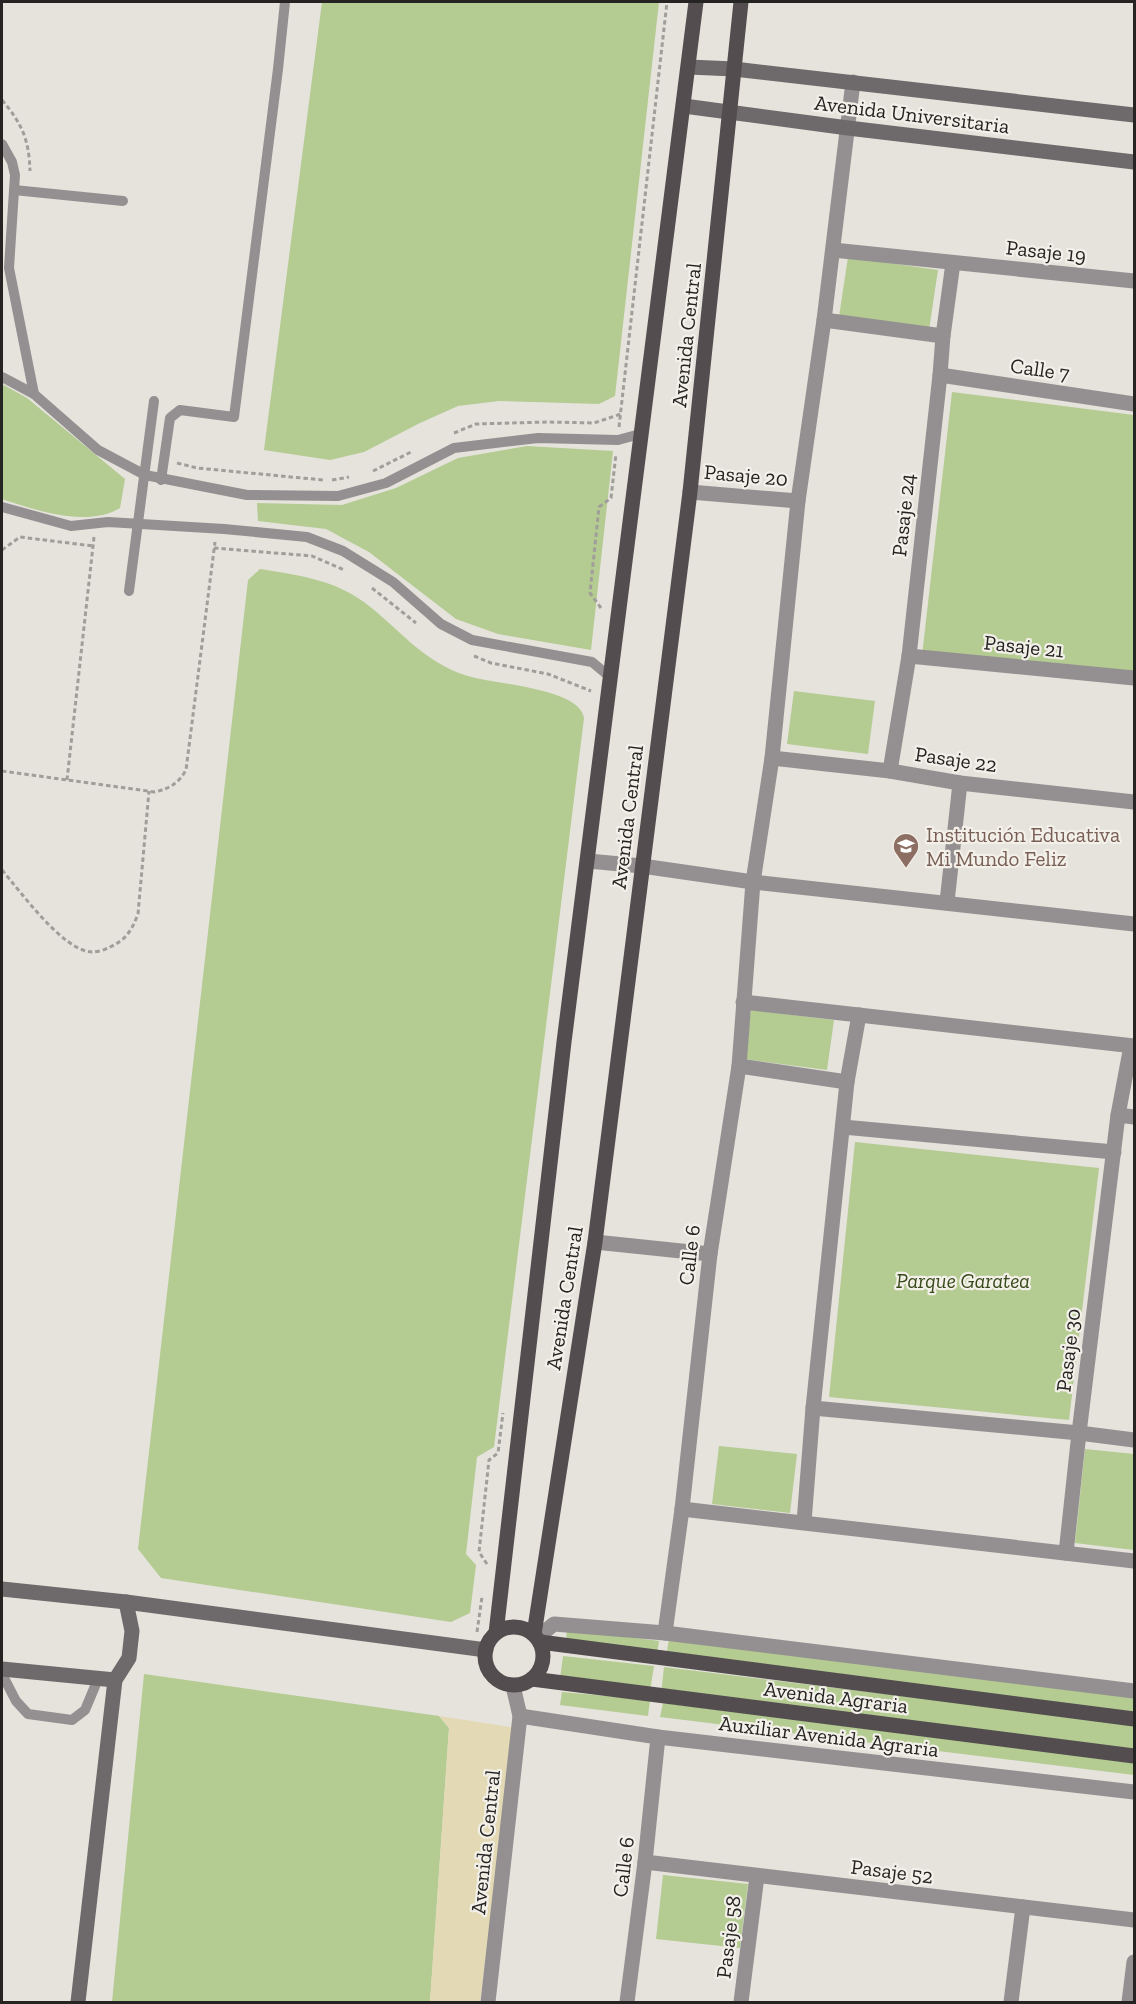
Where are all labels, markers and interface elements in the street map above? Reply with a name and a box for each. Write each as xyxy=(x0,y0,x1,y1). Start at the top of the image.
street label: Avenida Universitaria xyxy=(813,90,1011,138)
street label: Pasaje 19 xyxy=(1005,234,1087,269)
street label: Avenida Central xyxy=(666,261,706,408)
street label: Calle 7 xyxy=(1009,352,1071,386)
street label: Pasaje 20 xyxy=(703,459,789,492)
street label: Pasaje 24 xyxy=(886,472,921,558)
street label: Pasaje 21 xyxy=(983,629,1065,664)
street label: Pasaje 22 xyxy=(913,741,999,778)
street label: Avenida Central xyxy=(606,743,648,890)
place label: Institución Educativa Mi Mundo Feliz xyxy=(926,822,1120,871)
school or university icon: Institución Educativa Mi Mundo Feliz xyxy=(891,831,921,869)
street label: Calle 6 xyxy=(673,1223,705,1287)
street label: Avenida Central xyxy=(540,1224,588,1372)
park label: Parque Garatea xyxy=(896,1268,1030,1293)
street label: Pasaje 30 xyxy=(1050,1307,1087,1393)
street label: Avenida Agraria xyxy=(762,1676,910,1718)
street label: Auxiliar Avenida Agraria xyxy=(718,1710,940,1762)
street label: Avenida Central xyxy=(465,1768,505,1915)
street label: Calle 6 xyxy=(607,1835,639,1899)
street label: Pasaje 52 xyxy=(849,1854,935,1889)
street label: Pasaje 58 xyxy=(711,1894,746,1980)

